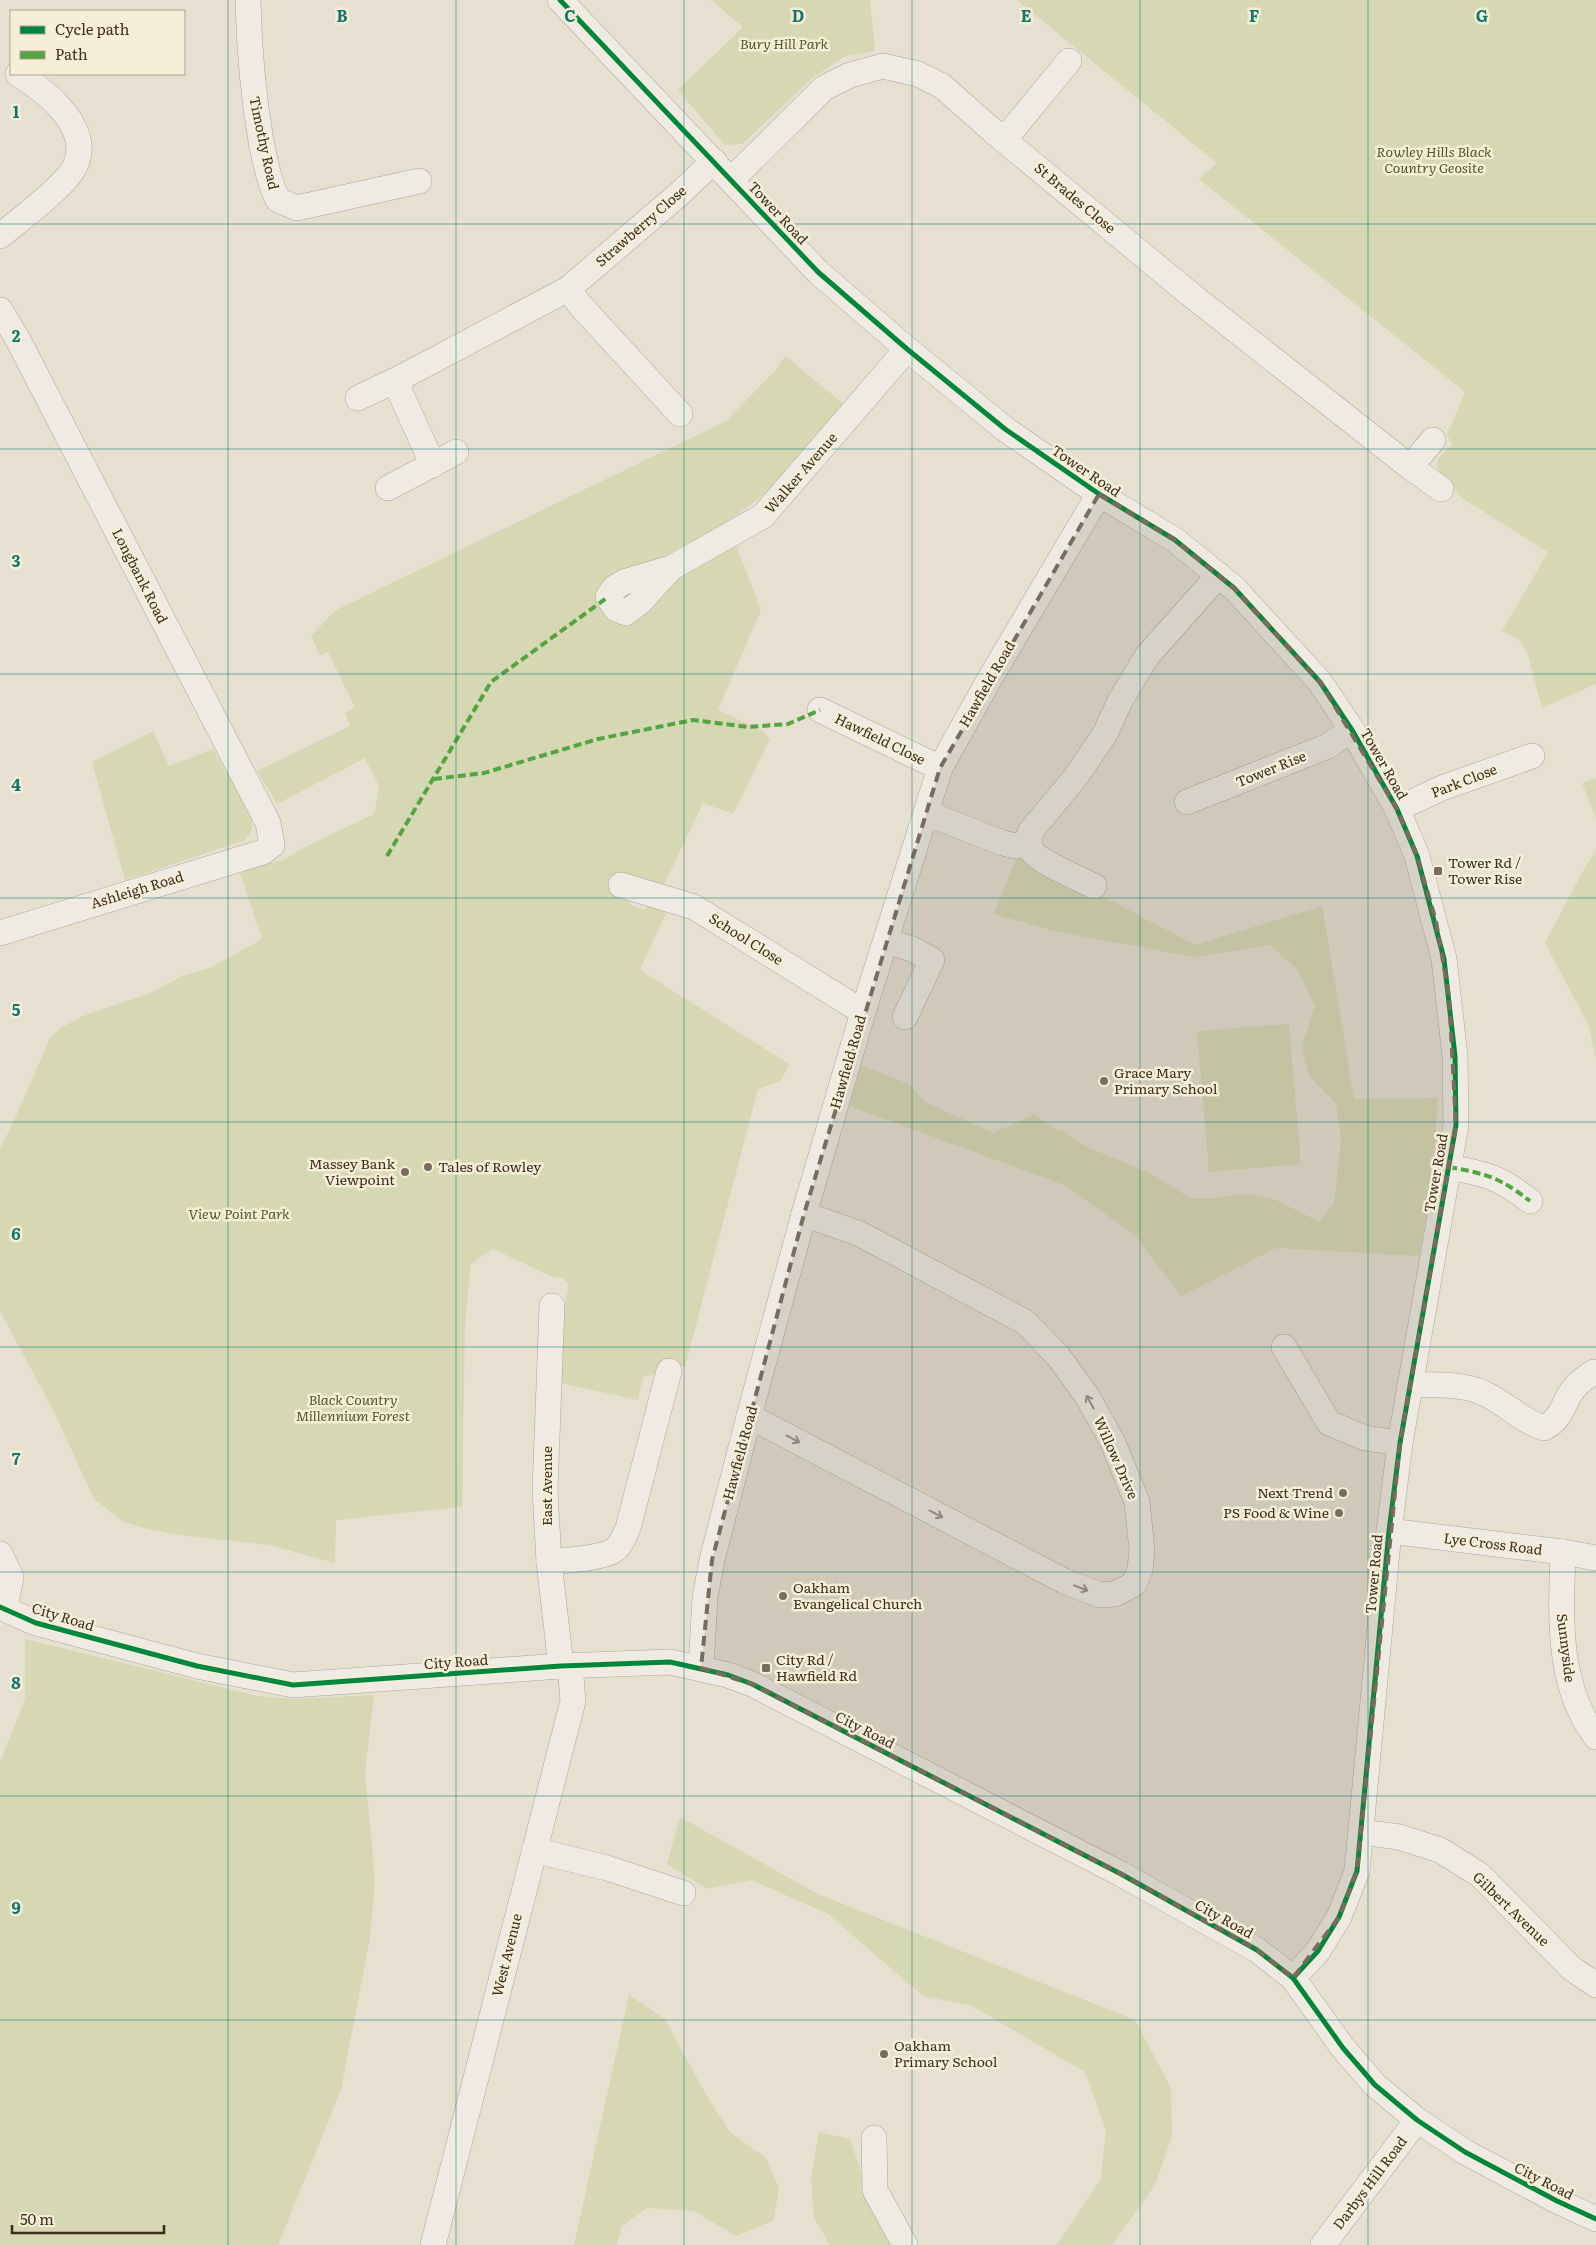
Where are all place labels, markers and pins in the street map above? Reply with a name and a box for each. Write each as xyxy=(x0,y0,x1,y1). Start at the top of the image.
place label: Tower Rd / Tower Rise xyxy=(1448,852,1522,888)
marker: Tower Rd / Tower Rise xyxy=(1432,865,1444,877)
place label: Grace Mary Primary School xyxy=(1114,1062,1218,1098)
marker: Grace Mary Primary School xyxy=(1098,1075,1110,1087)
place label: Massey Bank Viewpoint xyxy=(309,1153,395,1189)
place label: Tales of Rowley xyxy=(438,1156,542,1176)
marker: Tales of Rowley xyxy=(422,1161,434,1173)
marker: Massey Bank Viewpoint xyxy=(399,1166,411,1178)
place label: Next Trend xyxy=(1257,1482,1333,1502)
marker: Next Trend xyxy=(1337,1487,1349,1499)
place label: PS Food & Wine xyxy=(1223,1502,1329,1522)
marker: PS Food & Wine xyxy=(1333,1507,1345,1519)
place label: Oakham Evangelical Church xyxy=(793,1577,922,1613)
marker: Oakham Evangelical Church xyxy=(777,1590,789,1602)
place label: City Rd / Hawfield Rd xyxy=(776,1649,858,1685)
marker: City Rd / Hawfield Rd xyxy=(760,1662,772,1674)
place label: Oakham Primary School xyxy=(894,2035,998,2071)
marker: Oakham Primary School xyxy=(878,2048,890,2060)

